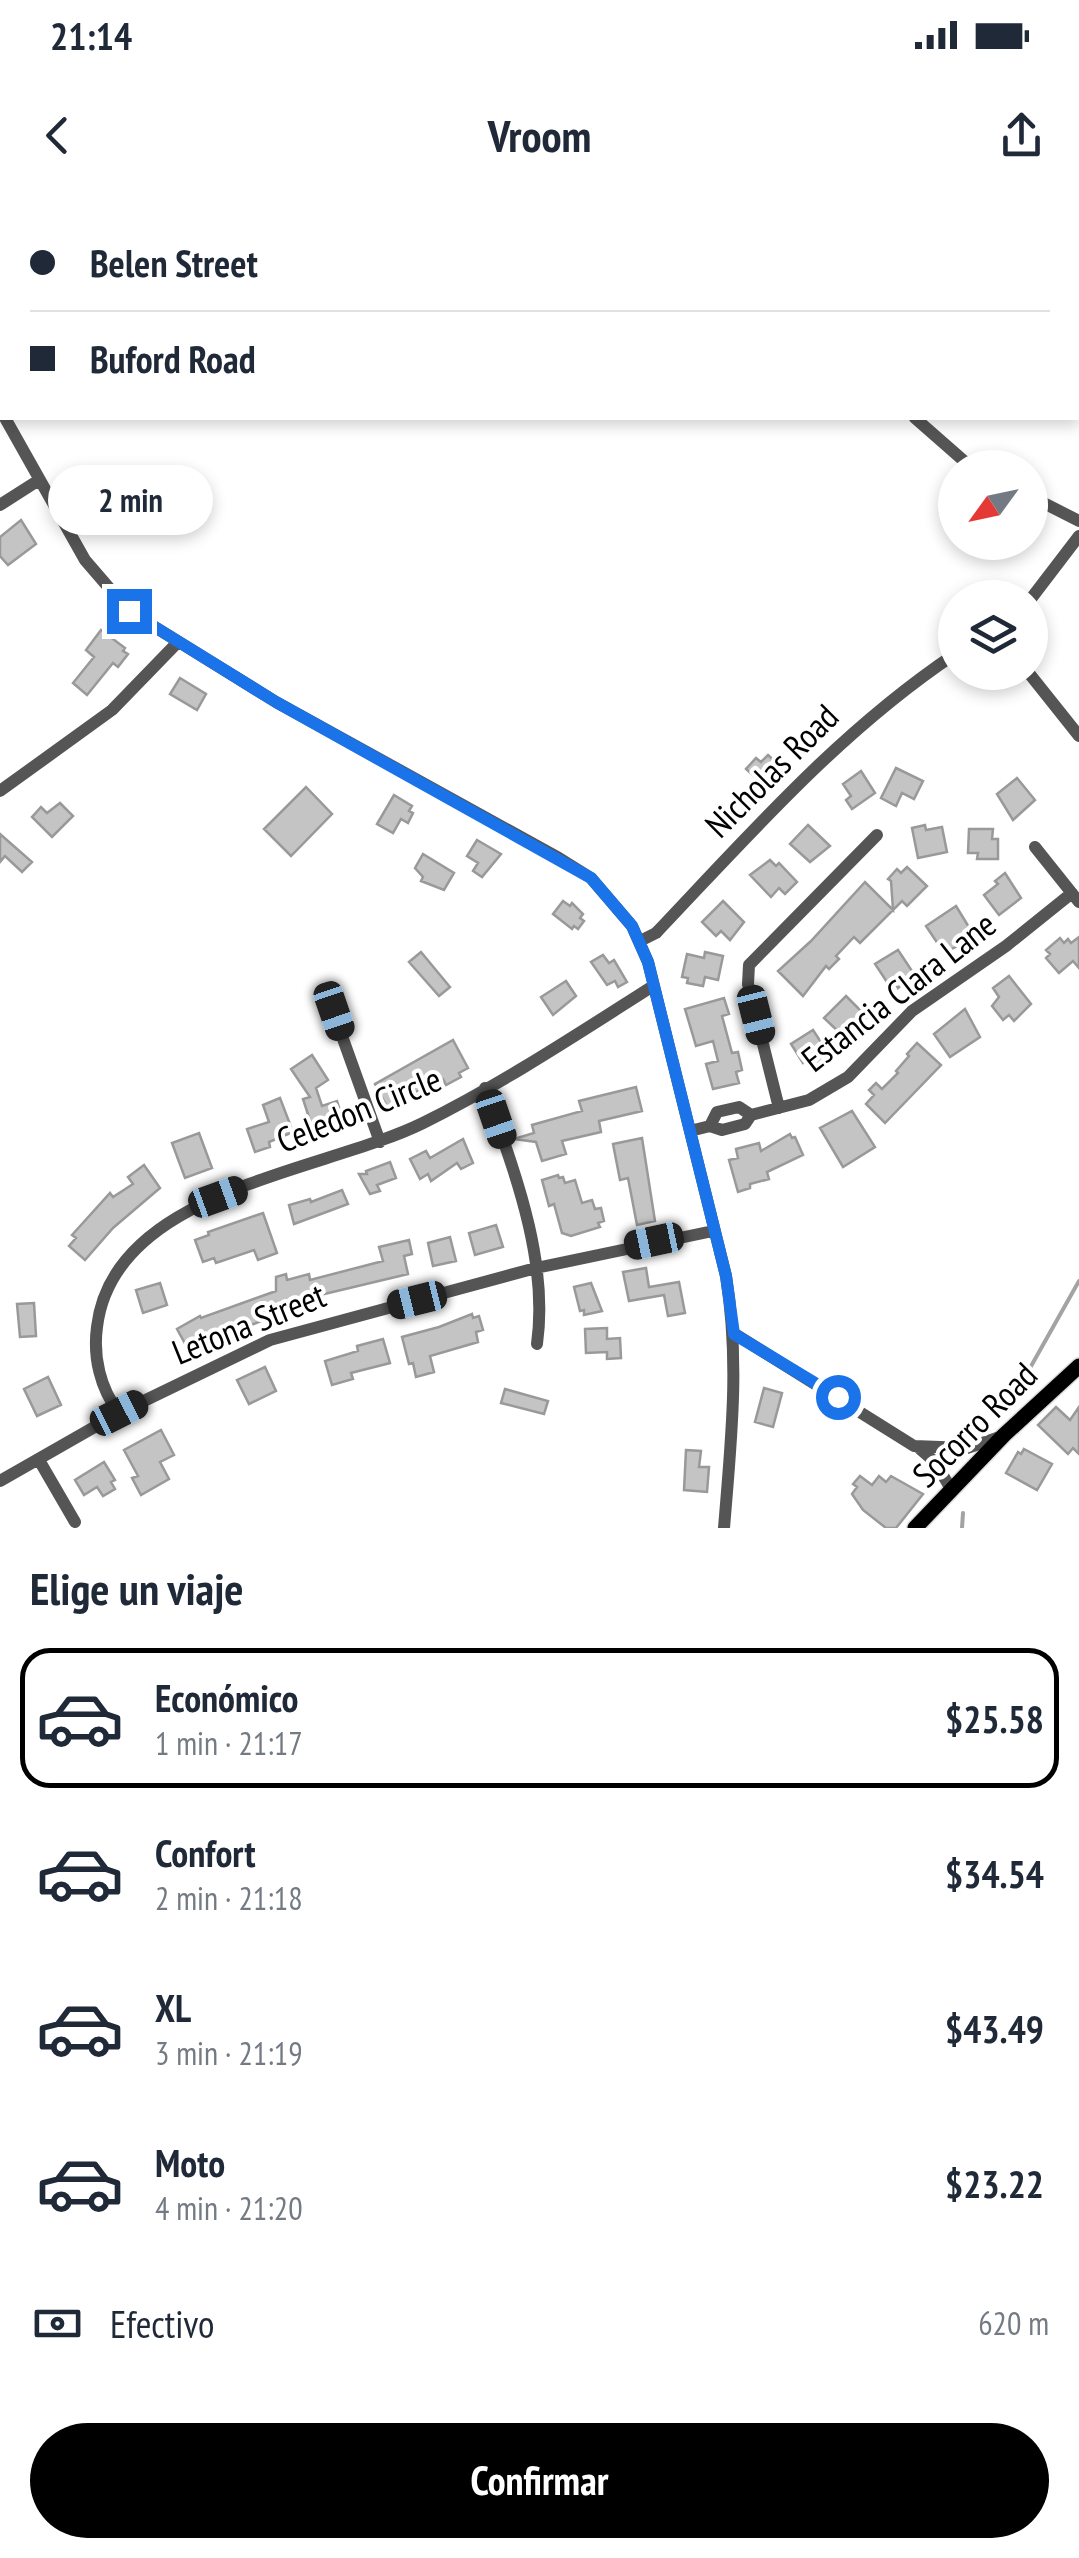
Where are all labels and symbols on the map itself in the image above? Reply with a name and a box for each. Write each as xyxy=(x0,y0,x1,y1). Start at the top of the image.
north arrow xyxy=(938,450,1048,560)
callout: 2 min xyxy=(46,466,212,536)
route end xyxy=(107,589,152,634)
street label: Nicholas Road xyxy=(695,694,848,847)
street label: Estancia Clara Lane xyxy=(792,901,1005,1081)
car xyxy=(310,978,358,1044)
car xyxy=(734,982,778,1048)
street label: Celedon Circle xyxy=(270,1055,448,1163)
car xyxy=(472,1086,520,1152)
car xyxy=(185,1173,251,1221)
car xyxy=(622,1220,686,1262)
street label: Letona Street xyxy=(165,1271,332,1375)
car xyxy=(384,1278,450,1322)
street label: Socorro Road xyxy=(902,1352,1047,1497)
route start xyxy=(816,1375,861,1420)
car xyxy=(85,1386,153,1440)

